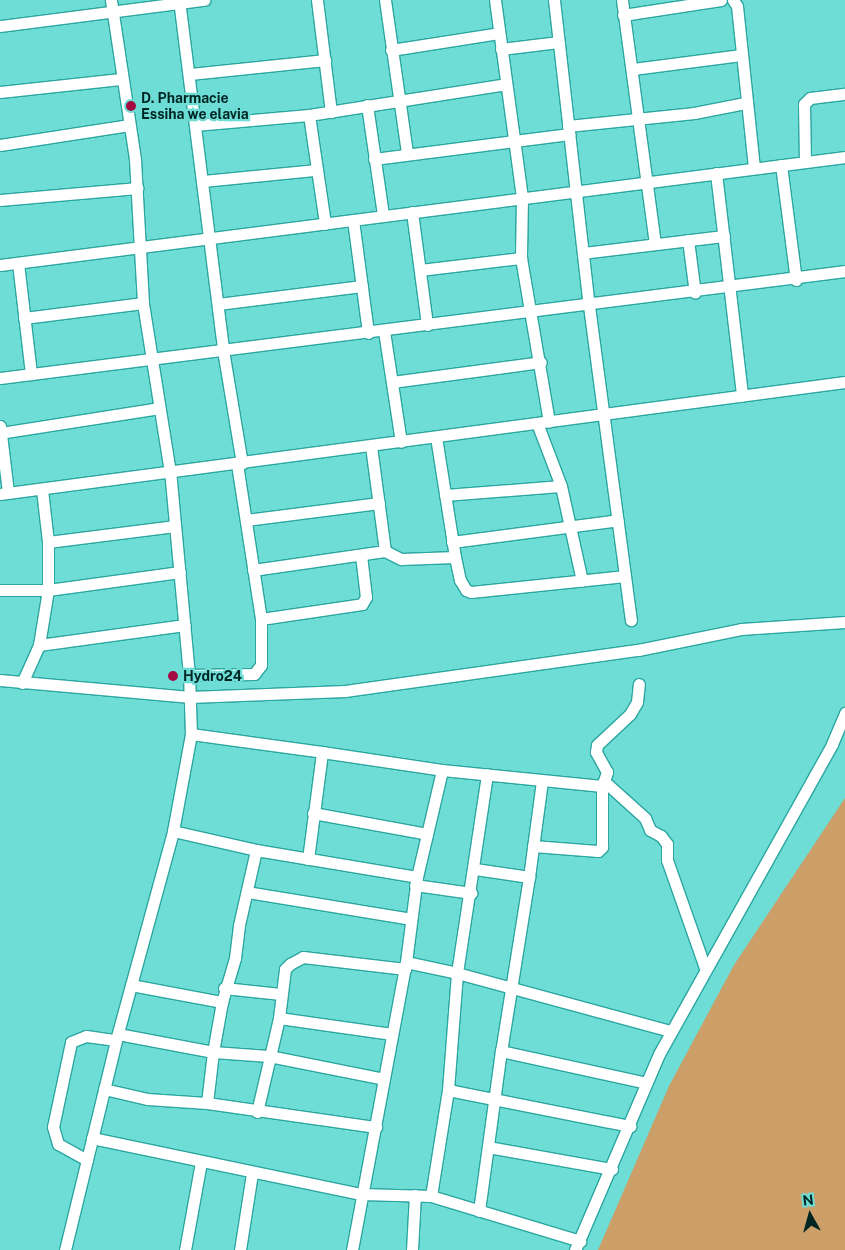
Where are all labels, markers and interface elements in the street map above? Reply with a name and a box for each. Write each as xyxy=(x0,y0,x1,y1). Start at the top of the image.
place label: D. Pharmacie Essiha we elavia xyxy=(141,90,249,122)
marker: D. Pharmacie Essiha we elavia xyxy=(125,100,137,112)
place label: Hydro24 xyxy=(183,668,242,684)
marker: Hydro24 xyxy=(167,670,179,682)
north arrow xyxy=(785,1190,835,1240)
text: N xyxy=(802,1192,815,1209)

